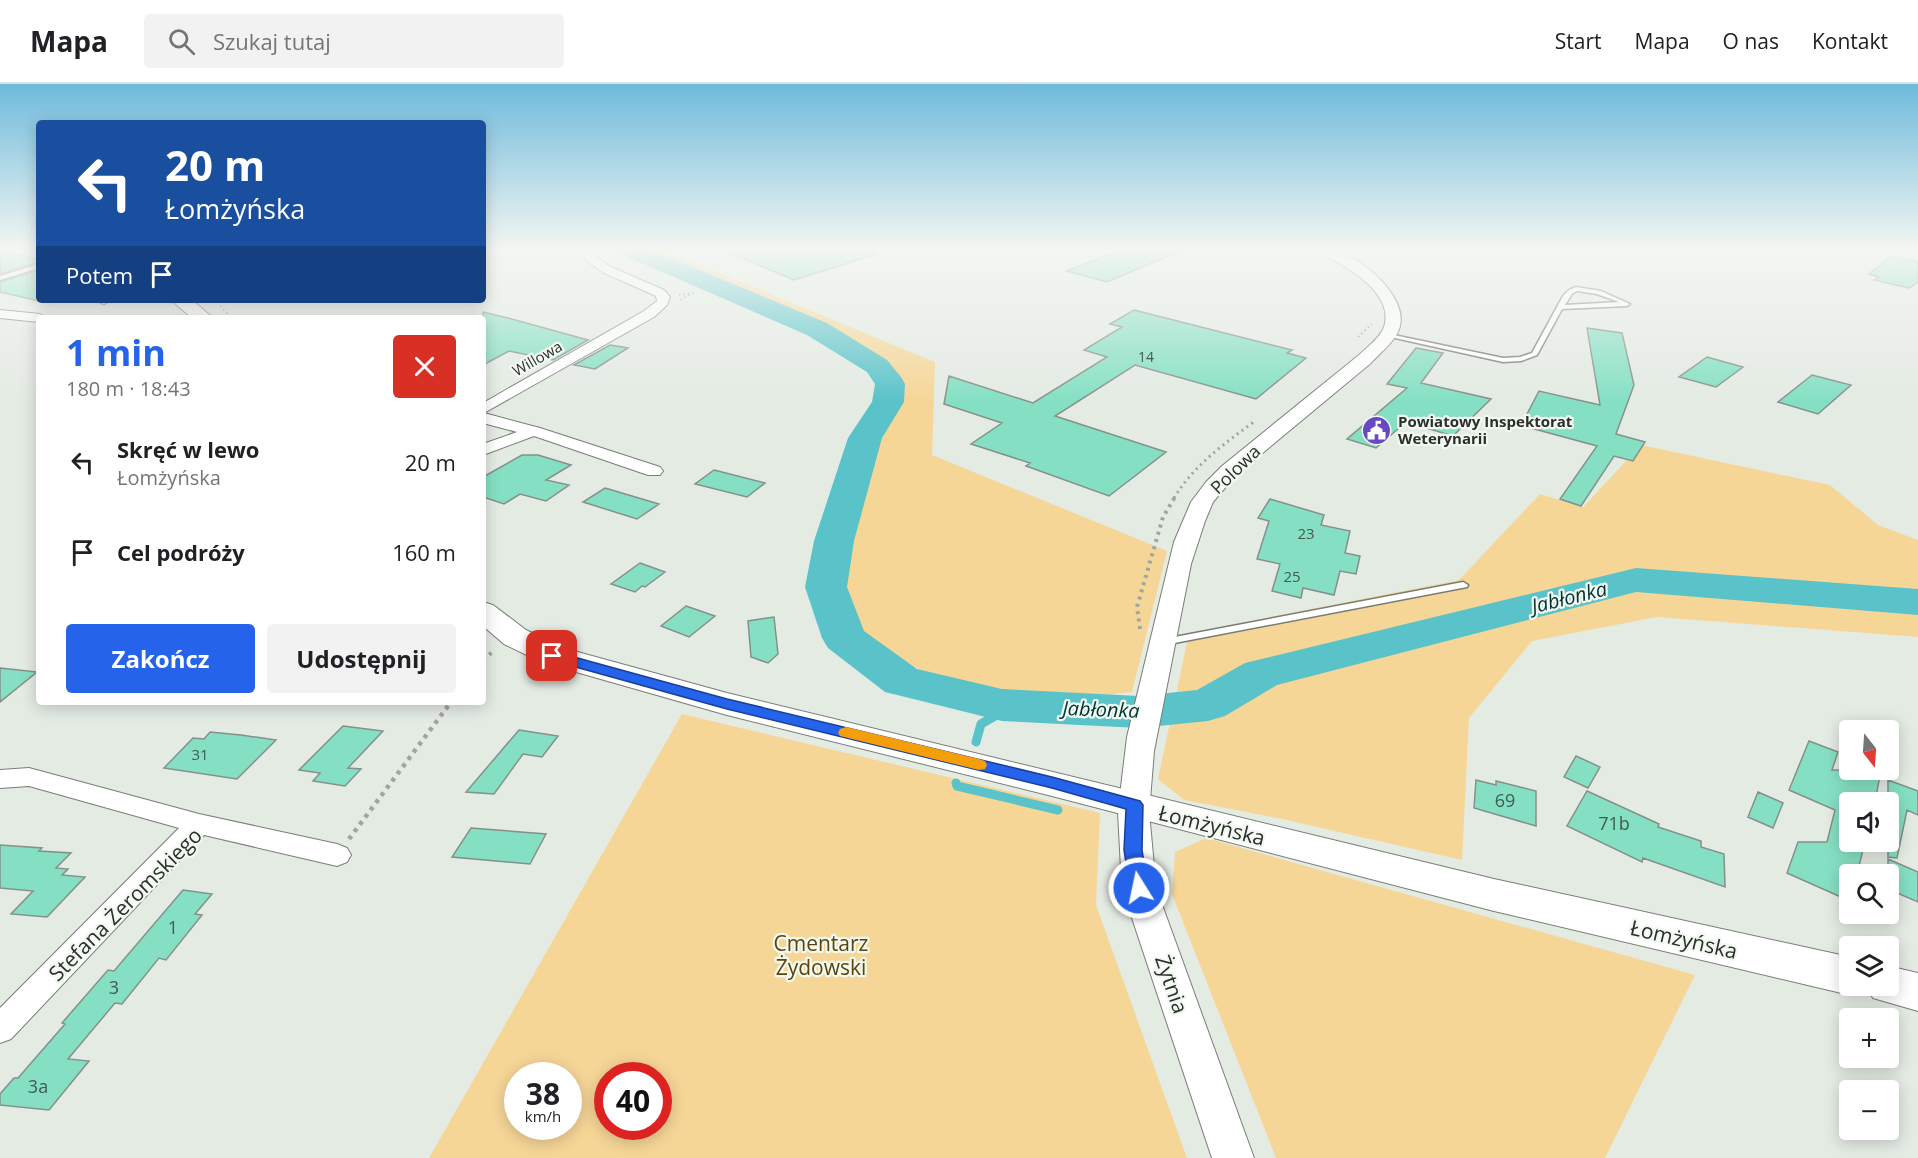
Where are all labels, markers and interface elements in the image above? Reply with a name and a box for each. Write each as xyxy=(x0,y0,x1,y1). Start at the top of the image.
search box xyxy=(144,14,564,68)
text: Mapa xyxy=(30,22,108,60)
icon: search xyxy=(165,25,198,58)
text: Szukaj tutaj xyxy=(213,26,331,56)
text: Start xyxy=(1555,27,1602,55)
text: Mapa xyxy=(1635,27,1690,55)
text: O nas xyxy=(1723,27,1779,55)
text: Kontakt xyxy=(1812,27,1888,55)
text: 20 m xyxy=(165,136,265,193)
icon: left xyxy=(66,144,144,222)
text: Łomżyńska xyxy=(165,190,305,227)
icon: arrive xyxy=(145,258,178,291)
text: Potem xyxy=(66,260,133,290)
text: 1 min xyxy=(66,328,166,377)
button: close xyxy=(393,335,456,398)
street label: Willowa xyxy=(509,336,565,380)
house number: 14 xyxy=(1138,347,1154,366)
text: 180 m · 18:43 xyxy=(66,375,191,402)
place label: Powiatowy Inspektorat Weterynarii xyxy=(1398,411,1573,448)
public building icon: Powiatowy Inspektorat Weterynarii xyxy=(1361,414,1393,446)
text: Skręć w lewo xyxy=(117,434,259,464)
street label: Polowa xyxy=(1205,439,1265,499)
icon: left xyxy=(66,446,99,479)
text: 20 m xyxy=(405,447,456,477)
text: Łomżyńska xyxy=(117,464,221,491)
house number: 23 xyxy=(1297,523,1315,543)
icon: arrive xyxy=(66,536,99,569)
text: Cel podróży xyxy=(117,537,245,567)
text: 160 m xyxy=(392,537,456,567)
house number: 25 xyxy=(1283,566,1301,586)
water label: Jabłonka xyxy=(1524,575,1610,620)
button: Zakończ xyxy=(66,624,255,693)
button: Udostępnij xyxy=(267,624,456,693)
pin xyxy=(526,630,577,681)
icon: arrive xyxy=(535,639,568,672)
water label: Jabłonka xyxy=(1058,694,1140,724)
north arrow xyxy=(1839,720,1899,780)
map controls xyxy=(1839,720,1899,1140)
house number: 31 xyxy=(191,744,209,764)
house number: 69 xyxy=(1495,788,1515,812)
button: sound xyxy=(1839,792,1899,852)
street label: Łomżyńska xyxy=(1156,798,1268,852)
house number: 71b xyxy=(1598,811,1630,835)
street label: Stefana Żeromskiego xyxy=(42,821,208,987)
position arrow xyxy=(1107,856,1171,920)
button: search xyxy=(1839,864,1899,924)
street label: Łomżyńska xyxy=(1628,913,1740,965)
house number: 1 xyxy=(168,915,178,939)
park label: Cmentarz Żydowski xyxy=(774,929,869,981)
button: layers xyxy=(1839,936,1899,996)
street label: Żytnia xyxy=(1149,951,1195,1017)
house number: 3 xyxy=(109,975,119,999)
button: + xyxy=(1839,1008,1899,1068)
speed limit sign: 40 xyxy=(594,1062,672,1140)
text: 38 xyxy=(526,1073,560,1114)
house number: 3a xyxy=(28,1074,48,1098)
button: − xyxy=(1839,1080,1899,1140)
text: km/h xyxy=(525,1106,561,1126)

